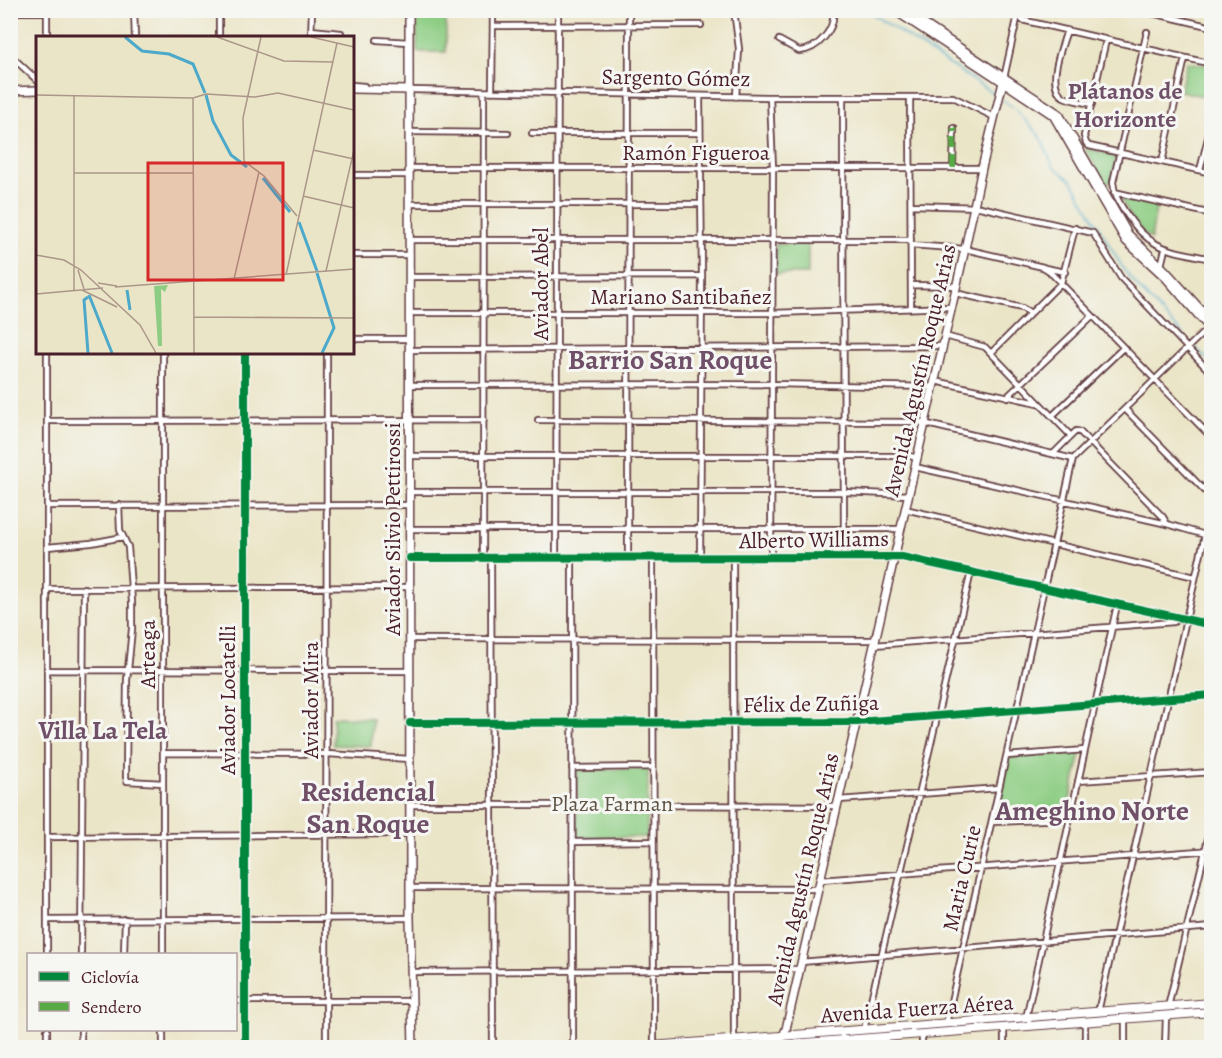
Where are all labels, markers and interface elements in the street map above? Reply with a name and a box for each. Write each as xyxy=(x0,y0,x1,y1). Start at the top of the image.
inset map xyxy=(36,36,354,354)
street label: Sargento Gómez xyxy=(601,62,751,94)
district label: Plátanos de Horizonte xyxy=(1067,75,1183,135)
street label: Ramón Figueroa xyxy=(622,138,771,168)
street label: Aviador Abel xyxy=(526,227,556,342)
street label: Avenida Agustín Roque Arias xyxy=(876,241,964,500)
street label: Mariano Santibañez xyxy=(590,282,772,312)
district label: Barrio San Roque xyxy=(568,341,772,379)
street label: Aviador Silvio Pettirossi xyxy=(378,422,408,637)
street label: Alberto Williams xyxy=(738,524,889,556)
street label: Arteaga xyxy=(133,619,163,690)
street label: Aviador Locatelli xyxy=(213,625,243,776)
street label: Aviador Mira xyxy=(296,641,326,760)
street label: Félix de Zuñiga xyxy=(743,688,880,720)
district label: Villa La Tela xyxy=(38,713,168,748)
street label: Avenida Agustín Roque Arias xyxy=(759,750,847,1009)
district label: Residencial San Roque xyxy=(301,773,436,843)
park label: Plaza Farman xyxy=(551,789,673,819)
district label: Ameghino Norte xyxy=(994,792,1189,830)
street label: Maria Curie xyxy=(935,822,989,934)
legend xyxy=(27,953,237,1031)
text: Ciclovía xyxy=(81,965,140,989)
street label: Avenida Fuerza Aérea xyxy=(819,987,1015,1031)
text: Sendero xyxy=(81,995,142,1019)

